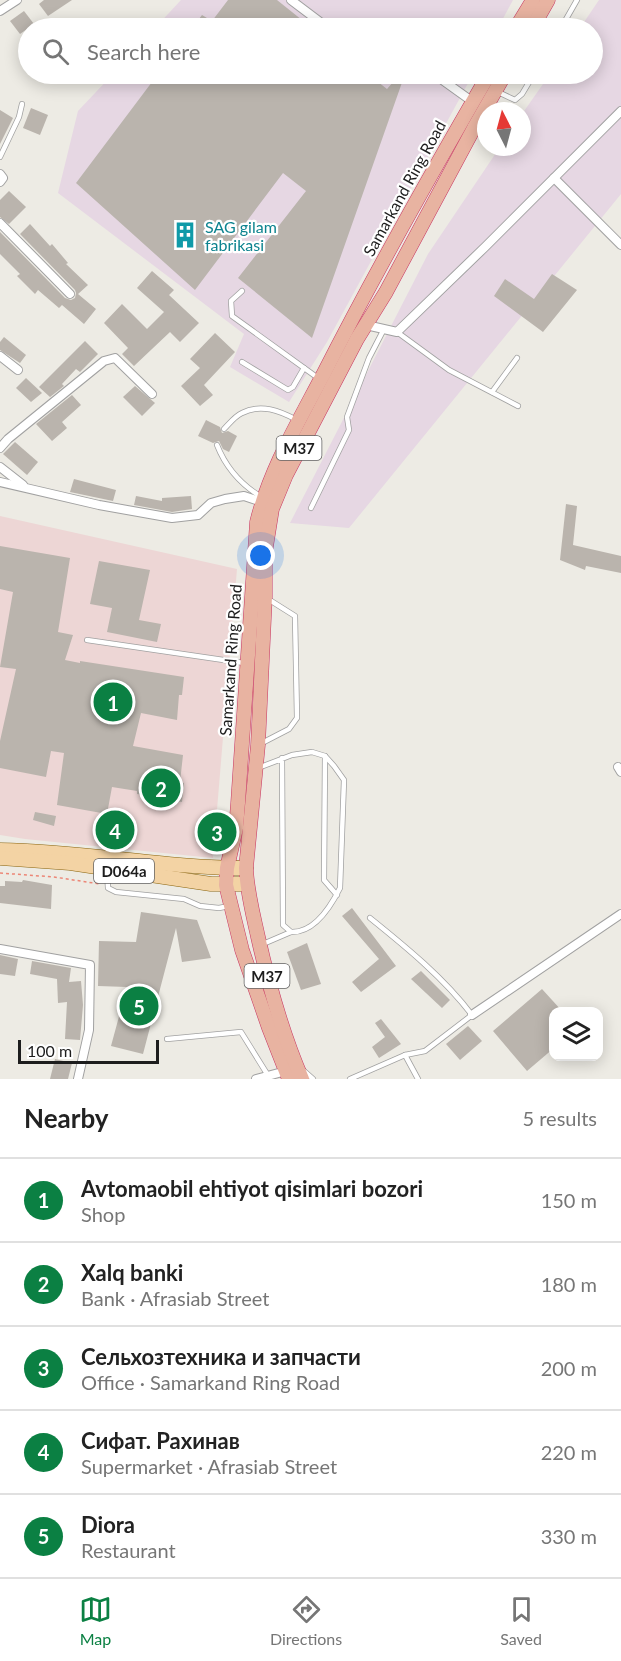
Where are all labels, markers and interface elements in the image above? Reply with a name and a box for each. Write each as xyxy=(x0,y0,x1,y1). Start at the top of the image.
search box xyxy=(18,18,603,84)
icon: search xyxy=(39,35,72,68)
text: Search here xyxy=(87,38,200,65)
north arrow xyxy=(477,102,531,156)
street label: Samarkand Ring Road xyxy=(359,117,449,259)
place label: SAG gilam fabrikasi xyxy=(205,217,277,254)
building icon: SAG gilam fabrikasi xyxy=(170,220,200,250)
road number: M37 xyxy=(276,436,322,460)
your location xyxy=(246,541,275,570)
street label: Samarkand Ring Road xyxy=(215,583,245,737)
pin: 1 xyxy=(94,680,132,724)
pin: 2 xyxy=(142,766,180,810)
pin: 4 xyxy=(96,808,134,852)
pin: 3 xyxy=(198,810,236,854)
road number: D064a xyxy=(94,859,154,883)
road number: M37 xyxy=(244,964,290,988)
pin: 5 xyxy=(120,984,158,1028)
map controls xyxy=(549,1007,603,1061)
button: layers xyxy=(549,1007,603,1061)
scale bar xyxy=(18,1037,159,1064)
text: 100 m xyxy=(27,1041,72,1060)
text: Nearby xyxy=(24,1102,109,1134)
text: 5 results xyxy=(522,1106,597,1130)
text: Avtomaobil ehtiyot qisimlari bozori xyxy=(81,1175,423,1202)
text: 1 xyxy=(38,1188,49,1212)
text: 150 m xyxy=(541,1188,597,1212)
text: Shop xyxy=(81,1202,125,1226)
text: Xalq banki xyxy=(81,1259,183,1286)
text: 2 xyxy=(38,1272,49,1296)
text: 180 m xyxy=(541,1272,597,1296)
text: Bank · Afrasiab Street xyxy=(81,1286,269,1310)
text: Сельхозтехника и запчасти xyxy=(81,1343,361,1370)
text: 3 xyxy=(38,1356,49,1380)
text: 200 m xyxy=(541,1356,597,1380)
text: Office · Samarkand Ring Road xyxy=(81,1370,340,1394)
text: Сифат. Рахинав xyxy=(81,1427,240,1454)
text: 4 xyxy=(38,1440,49,1464)
text: 220 m xyxy=(541,1440,597,1464)
text: Supermarket · Afrasiab Street xyxy=(81,1454,337,1478)
text: Diora xyxy=(81,1511,135,1538)
text: 5 xyxy=(38,1524,49,1548)
text: 330 m xyxy=(541,1524,597,1548)
text: Restaurant xyxy=(81,1538,176,1562)
tab: Map xyxy=(79,1593,112,1648)
tab: Directions xyxy=(270,1593,342,1648)
tab: Saved xyxy=(500,1593,542,1648)

